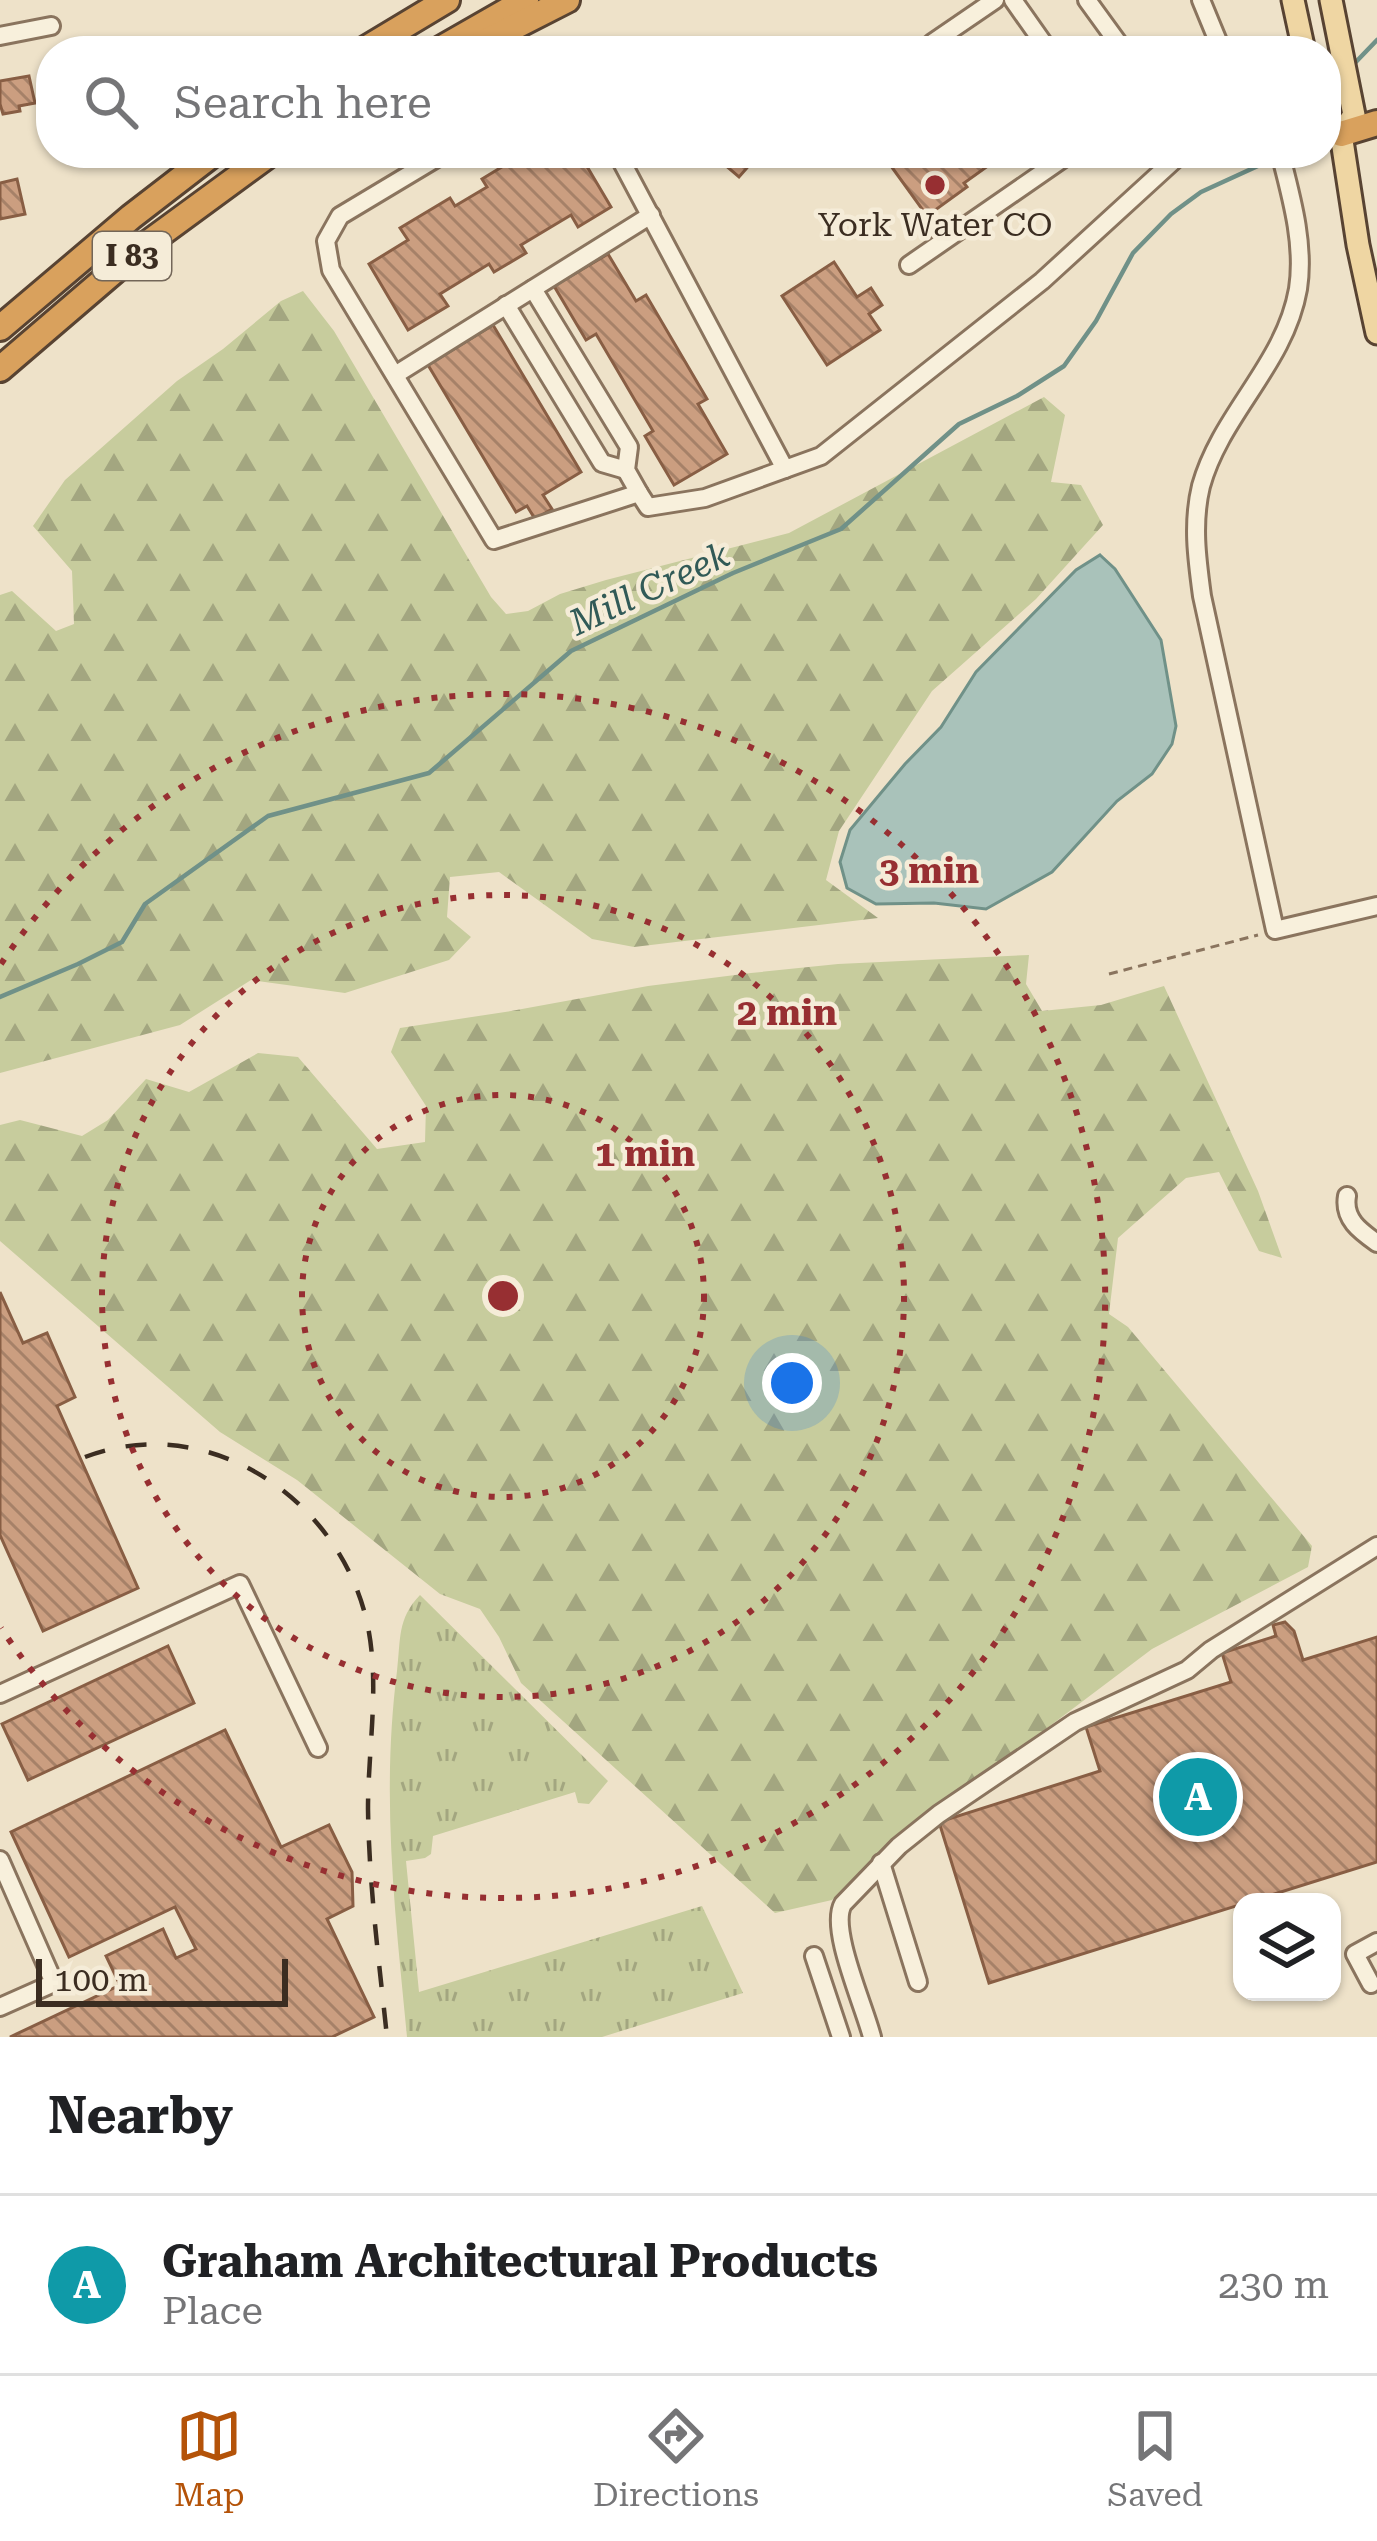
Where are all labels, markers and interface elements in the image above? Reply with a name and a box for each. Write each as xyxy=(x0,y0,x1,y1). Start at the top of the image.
search box xyxy=(36,36,1341,168)
icon: search xyxy=(78,69,144,135)
text: Search here xyxy=(174,76,432,129)
marker: York Water CO xyxy=(922,172,948,198)
place label: York Water CO xyxy=(818,205,1052,244)
road number: I 83 xyxy=(93,232,171,280)
water label: Mill Creek xyxy=(562,533,736,645)
text: 3 min xyxy=(879,850,979,892)
text: 2 min xyxy=(737,992,837,1034)
text: 1 min xyxy=(595,1133,695,1175)
centre of rings xyxy=(482,1275,524,1317)
your location xyxy=(762,1353,822,1413)
pin: A xyxy=(1159,1752,1237,1842)
map controls xyxy=(1233,1893,1341,2001)
button: layers xyxy=(1233,1893,1341,2001)
scale bar xyxy=(36,1953,288,2006)
text: 100 m xyxy=(54,1960,148,1999)
text: Nearby xyxy=(48,2086,233,2145)
text: Graham Architectural Products xyxy=(162,2235,878,2288)
text: A xyxy=(73,2262,101,2308)
text: 230 m xyxy=(1218,2262,1329,2308)
text: Place xyxy=(162,2288,263,2334)
tab: Map xyxy=(174,2403,245,2514)
tab: Directions xyxy=(593,2403,759,2514)
tab: Saved xyxy=(1107,2403,1203,2514)

